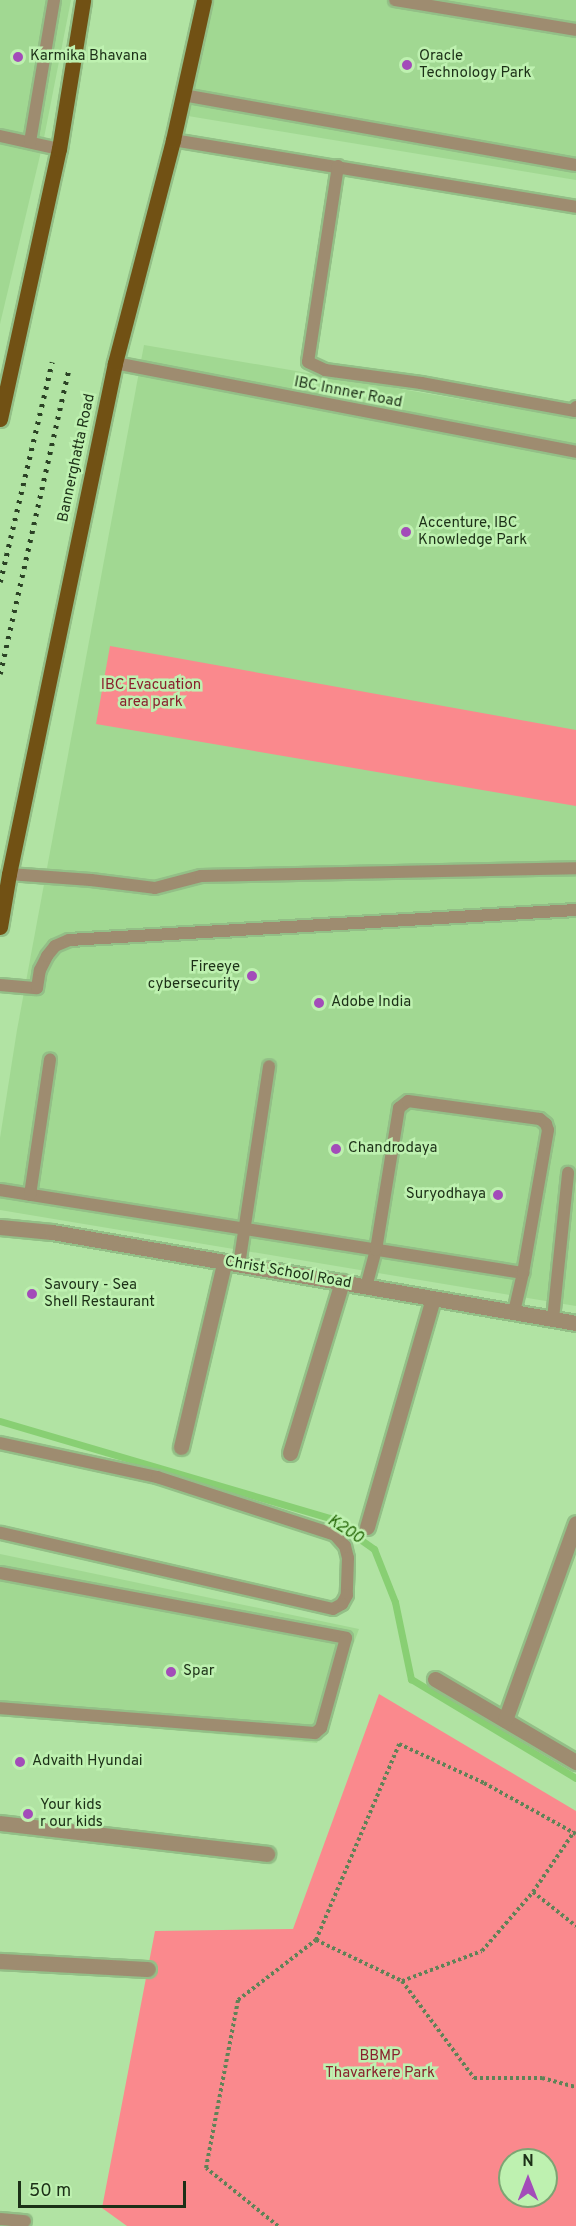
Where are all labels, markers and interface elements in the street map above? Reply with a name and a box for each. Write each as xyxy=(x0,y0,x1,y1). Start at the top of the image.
place label: Oracle Technology Park xyxy=(419,47,531,82)
place label: Karmika Bhavana xyxy=(30,48,147,66)
marker: Karmika Bhavana xyxy=(11,50,25,64)
marker: Oracle Technology Park xyxy=(400,58,414,72)
street label: IBC Innner Road xyxy=(292,374,404,412)
street label: Bannerghatta Road xyxy=(55,392,99,524)
place label: Accenture, IBC Knowledge Park xyxy=(418,514,527,549)
marker: Accenture, IBC Knowledge Park xyxy=(399,525,413,539)
park label: IBC Evacuation area park xyxy=(101,676,201,711)
place label: Fireeye cybersecurity xyxy=(148,958,240,993)
marker: Fireeye cybersecurity xyxy=(245,969,259,983)
place label: Adobe India xyxy=(331,994,411,1012)
marker: Adobe India xyxy=(312,996,326,1010)
place label: Chandrodaya xyxy=(348,1140,437,1158)
marker: Chandrodaya xyxy=(329,1142,343,1156)
place label: Suryodhaya xyxy=(406,1186,486,1204)
marker: Suryodhaya xyxy=(491,1188,505,1202)
street label: Christ School Road xyxy=(223,1253,353,1293)
place label: Savoury - Sea Shell Restaurant xyxy=(44,1276,155,1311)
marker: Savoury - Sea Shell Restaurant xyxy=(25,1287,39,1301)
water label: K200 xyxy=(324,1511,366,1549)
place label: Spar xyxy=(183,1663,215,1681)
marker: Spar xyxy=(164,1665,178,1679)
place label: Advaith Hyundai xyxy=(32,1753,143,1771)
marker: Advaith Hyundai xyxy=(13,1755,27,1769)
place label: Your kids r our kids xyxy=(40,1796,103,1831)
marker: Your kids r our kids xyxy=(21,1807,35,1821)
park label: BBMP Thavarkere Park xyxy=(325,2047,435,2082)
north arrow xyxy=(498,2148,558,2208)
text: N xyxy=(522,2152,534,2172)
scale bar xyxy=(21,2169,189,2207)
text: 50 m xyxy=(29,2180,71,2203)

